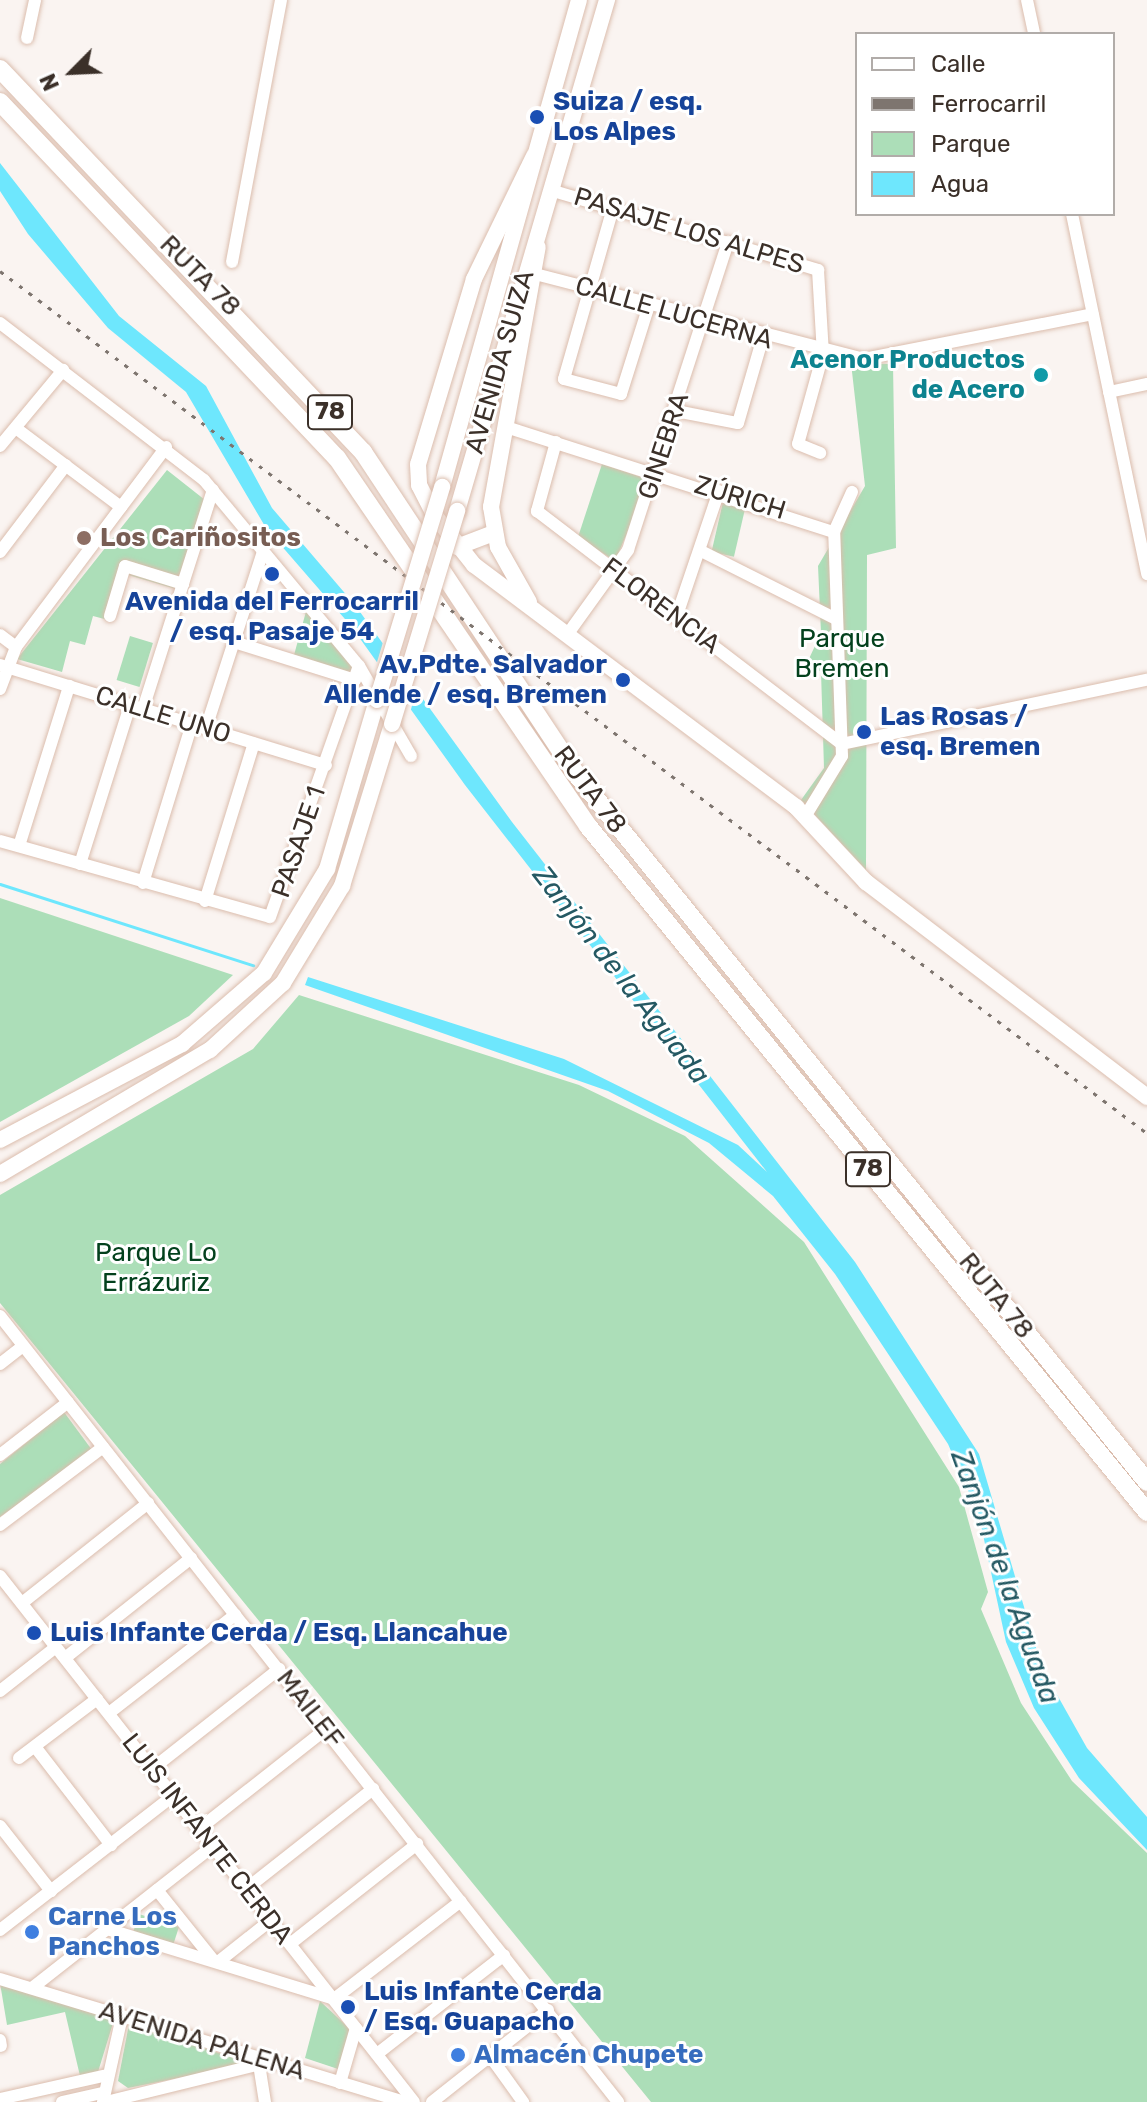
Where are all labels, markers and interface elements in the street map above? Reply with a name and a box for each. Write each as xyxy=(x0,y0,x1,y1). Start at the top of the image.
north arrow xyxy=(32,32,112,112)
legend xyxy=(855,32,1115,216)
text: Calle xyxy=(931,50,985,78)
text: N xyxy=(34,69,65,95)
place label: Suiza / esq. Los Alpes xyxy=(553,86,703,148)
text: Ferrocarril xyxy=(931,90,1046,118)
marker: Suiza / esq. Los Alpes xyxy=(528,108,546,126)
text: Parque xyxy=(931,130,1010,158)
text: Agua xyxy=(931,170,989,198)
street label: PASAJE LOS ALPES xyxy=(570,181,808,281)
street label: RUTA 78 xyxy=(153,229,247,323)
street label: AVENIDA SUIZA xyxy=(459,266,541,458)
street label: CALLE LUCERNA xyxy=(572,270,776,356)
place label: Acenor Productos de Acero xyxy=(790,344,1025,406)
marker: Acenor Productos de Acero xyxy=(1032,366,1050,384)
street label: GINEBRA xyxy=(632,389,696,503)
road number: 78 xyxy=(306,392,354,432)
street label: ZÚRICH xyxy=(691,469,789,527)
place label: Los Cariñositos xyxy=(100,522,301,554)
marker: Los Cariñositos xyxy=(75,529,93,547)
street label: FLORENCIA xyxy=(596,551,726,661)
marker: Avenida del Ferrocarril / esq. Pasaje 54 xyxy=(263,565,281,583)
place label: Avenida del Ferrocarril / esq. Pasaje 54 xyxy=(125,586,419,648)
park label: Parque Bremen xyxy=(795,623,889,684)
place label: Av.Pdte. Salvador Allende / esq. Bremen xyxy=(324,649,607,710)
marker: Av.Pdte. Salvador Allende / esq. Bremen xyxy=(614,671,632,689)
street label: CALLE UNO xyxy=(92,680,234,750)
place label: Las Rosas / esq. Bremen xyxy=(880,701,1041,762)
marker: Las Rosas / esq. Bremen xyxy=(855,723,873,741)
street label: RUTA 78 xyxy=(547,740,633,840)
street label: PASAJE 1 xyxy=(265,782,333,902)
water label: Zanjón de la Aguada xyxy=(525,859,717,1091)
road number: 78 xyxy=(844,1149,892,1189)
park label: Parque Lo Errázuriz xyxy=(95,1237,217,1298)
street label: RUTA 78 xyxy=(952,1247,1040,1345)
water label: Zanjón de la Aguada xyxy=(943,1445,1067,1709)
place label: Luis Infante Cerda / Esq. Llancahue xyxy=(50,1617,508,1649)
marker: Luis Infante Cerda / Esq. Llancahue xyxy=(25,1624,43,1642)
street label: MAILEF xyxy=(270,1664,350,1754)
street label: LUIS INFANTE CERDA xyxy=(115,1727,299,1951)
place label: Carne Los Panchos xyxy=(48,1901,177,1962)
marker: Carne Los Panchos xyxy=(23,1923,41,1941)
place label: Luis Infante Cerda / Esq. Guapacho xyxy=(364,1976,602,2038)
street label: AVENIDA PALENA xyxy=(95,1995,309,2087)
marker: Luis Infante Cerda / Esq. Guapacho xyxy=(339,1998,357,2016)
place label: Almacén Chupete xyxy=(474,2039,703,2071)
marker: Almacén Chupete xyxy=(449,2046,467,2064)

